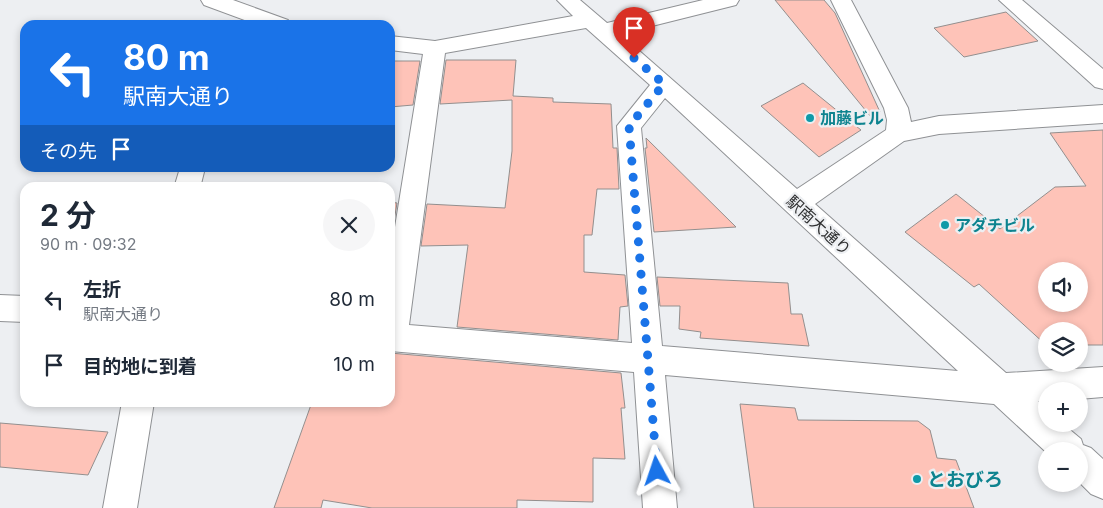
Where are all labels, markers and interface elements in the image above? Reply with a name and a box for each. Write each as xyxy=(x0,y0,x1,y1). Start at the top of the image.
pin xyxy=(613,7,655,58)
icon: arrive xyxy=(620,14,648,42)
text: 80 m xyxy=(123,36,210,78)
icon: left xyxy=(40,40,105,105)
text: 駅南大通り xyxy=(123,83,233,109)
place label: 加藤ビル xyxy=(820,108,884,128)
marker: 加藤ビル xyxy=(804,112,816,124)
icon: arrive xyxy=(107,135,135,163)
text: その先 xyxy=(40,140,97,163)
street label: 駅南大通り xyxy=(783,191,855,259)
text: 2 分 xyxy=(40,197,96,233)
button: close xyxy=(323,199,375,251)
place label: アダチビル xyxy=(955,215,1035,235)
marker: アダチビル xyxy=(939,219,951,231)
text: 90 m · 09:32 xyxy=(40,234,136,254)
map controls xyxy=(1038,262,1088,492)
button: sound xyxy=(1038,262,1088,312)
text: 左折 xyxy=(83,278,121,301)
icon: left xyxy=(40,286,68,314)
text: 80 m xyxy=(329,288,375,311)
text: 駅南大通り xyxy=(83,304,163,324)
button: layers xyxy=(1038,322,1088,372)
icon: arrive xyxy=(40,351,68,379)
text: 10 m xyxy=(333,353,375,376)
text: 目的地に到着 xyxy=(83,355,197,378)
button: + xyxy=(1038,382,1088,432)
button: − xyxy=(1038,442,1088,492)
position arrow xyxy=(630,444,682,496)
place label: とおびろ xyxy=(927,468,1003,491)
marker: とおびろ xyxy=(911,473,923,485)

